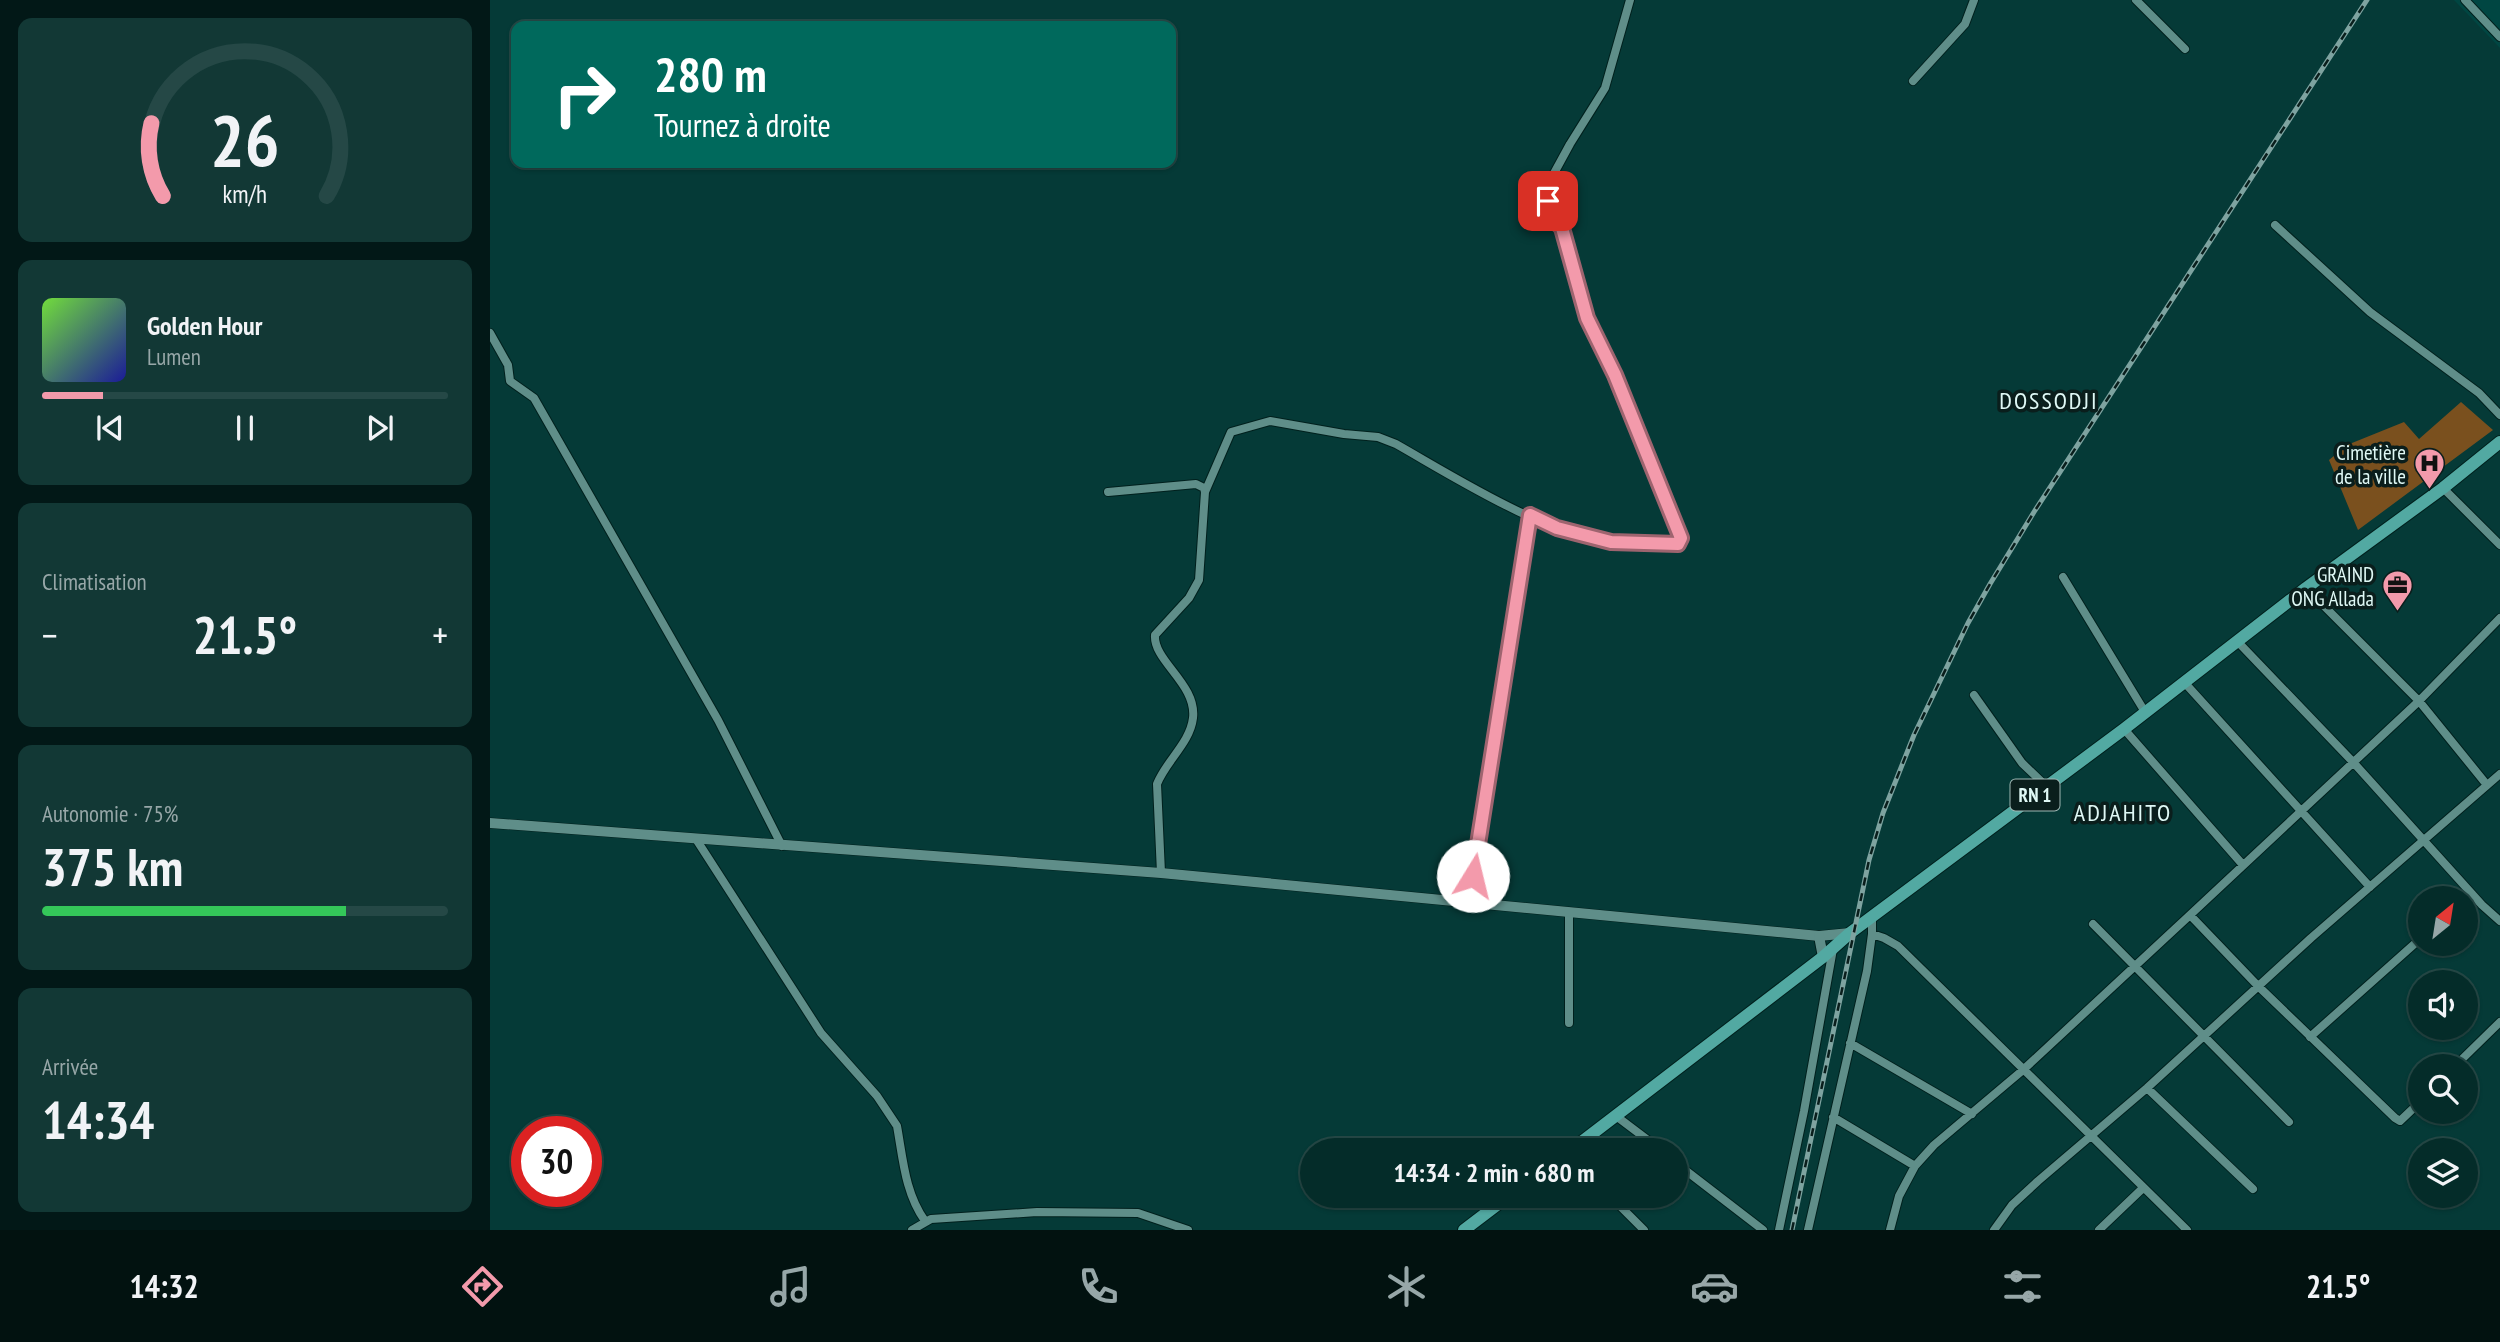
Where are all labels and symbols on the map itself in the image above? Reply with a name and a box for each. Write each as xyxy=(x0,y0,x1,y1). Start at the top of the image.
pin xyxy=(1518,171,1578,231)
district label: DOSSODJI xyxy=(1999,385,2099,416)
place label: Cimetière de la ville xyxy=(2335,439,2406,490)
hospital icon: Cimetière de la ville xyxy=(2412,447,2446,491)
place label: GRAIND ONG Allada xyxy=(2291,561,2374,612)
office icon: GRAIND ONG Allada xyxy=(2380,569,2414,613)
road number: RN 1 xyxy=(2010,780,2060,810)
district label: ADJAHITO xyxy=(2074,797,2172,828)
position arrow xyxy=(1436,839,1510,913)
north arrow xyxy=(2408,886,2478,956)
speed limit sign: 30 xyxy=(511,1116,602,1207)

